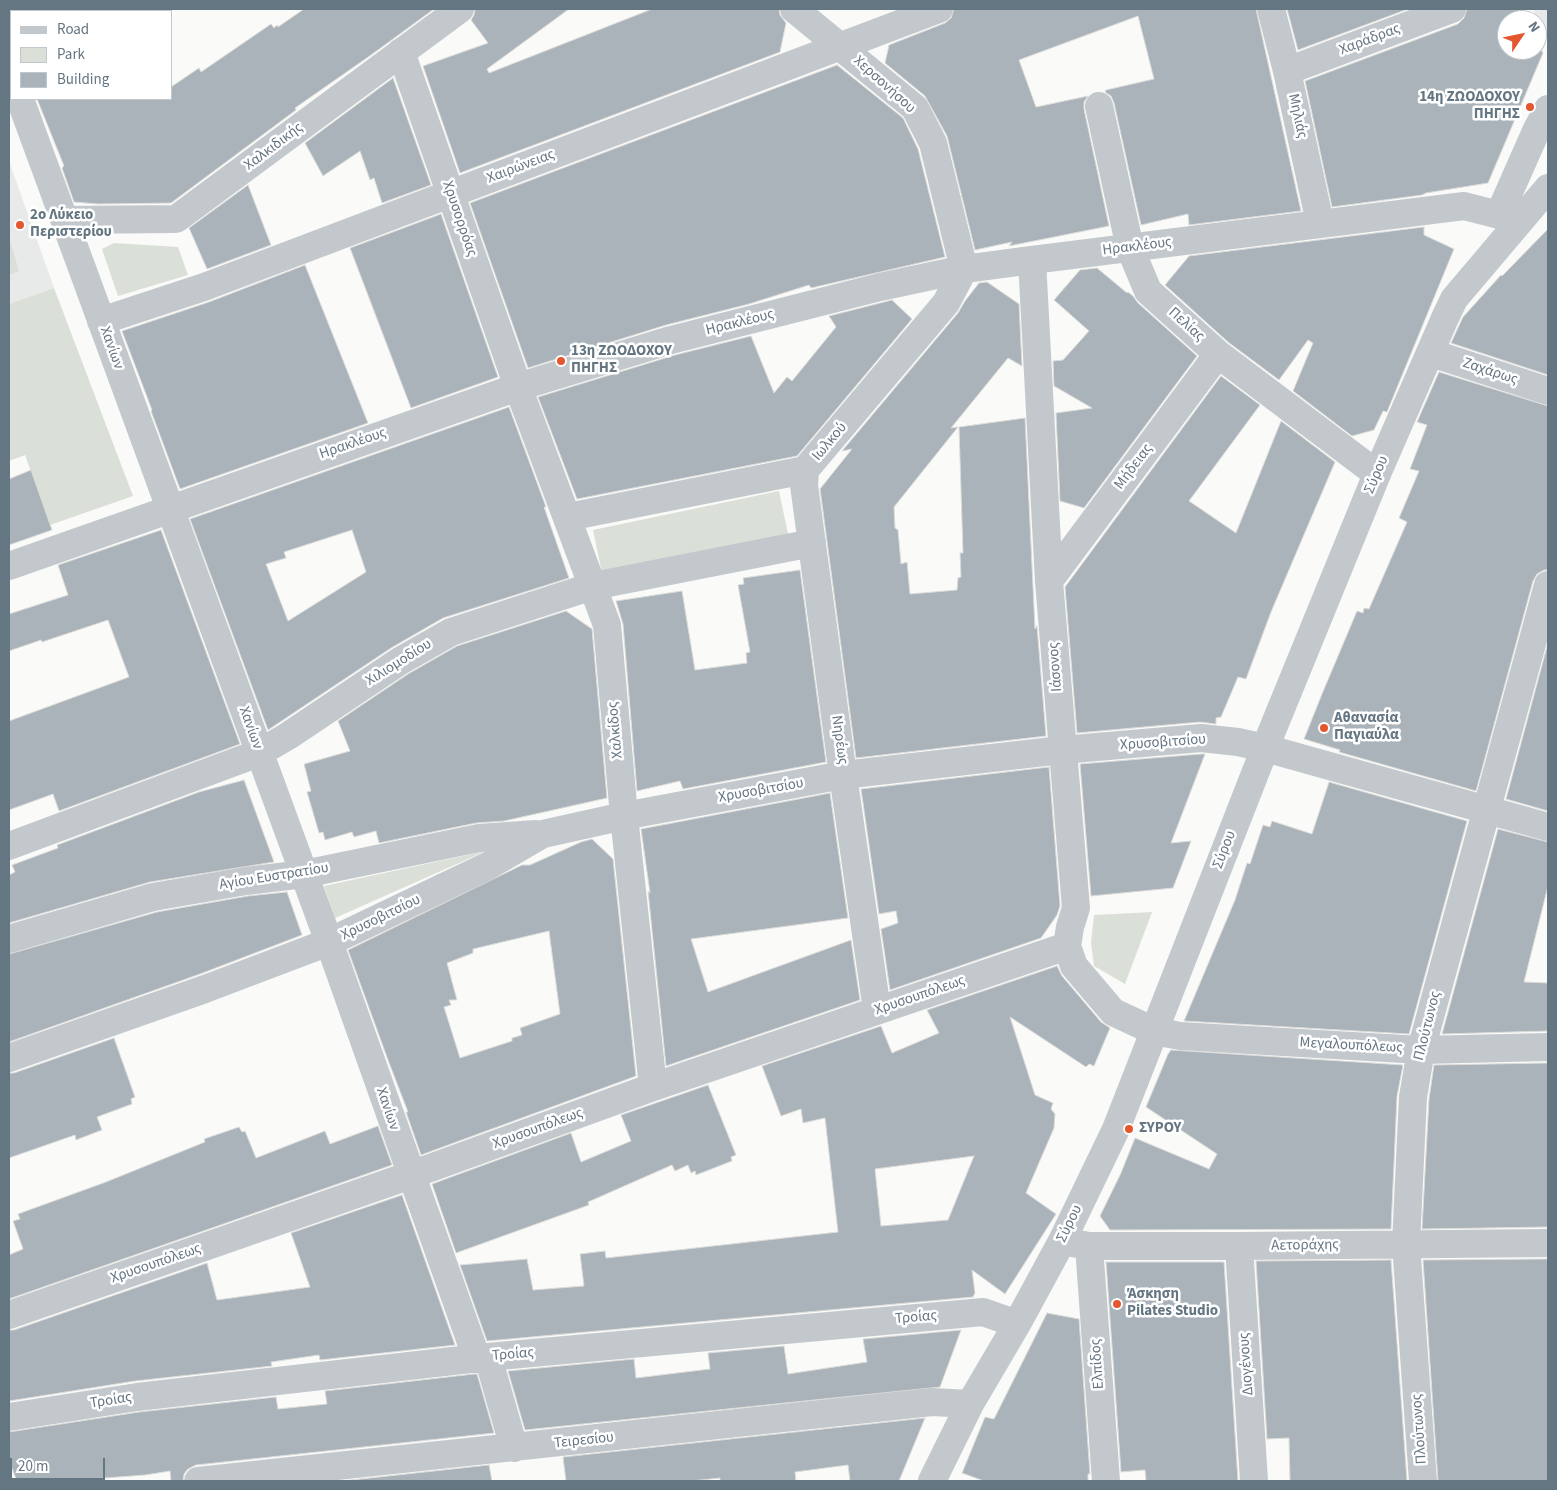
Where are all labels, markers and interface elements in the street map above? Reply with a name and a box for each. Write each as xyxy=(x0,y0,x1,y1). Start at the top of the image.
legend xyxy=(10,10,172,100)
north arrow xyxy=(1497,10,1547,60)
text: N xyxy=(1523,18,1545,37)
text: Road xyxy=(57,19,89,40)
street label: Χαράδρας xyxy=(1337,20,1403,60)
text: Park xyxy=(57,44,85,65)
street label: Χερσονήσου xyxy=(849,52,919,118)
text: Building xyxy=(57,69,109,90)
place label: 14η ΖΩΟΔΟΧΟΥ ΠΗΓΗΣ xyxy=(1419,89,1520,124)
street label: Μηλιάς xyxy=(1284,92,1310,140)
marker: 14η ΖΩΟΔΟΧΟΥ ΠΗΓΗΣ xyxy=(1524,101,1536,113)
street label: Χαλκιδικής xyxy=(241,119,307,175)
street label: Χαιρώνειας xyxy=(485,146,557,188)
street label: Χρυσορρόας xyxy=(438,179,480,259)
place label: 2ο Λύκειο Περιστερίου xyxy=(30,207,112,242)
marker: 2ο Λύκειο Περιστερίου xyxy=(14,219,26,231)
street label: Ηρακλέους xyxy=(1101,234,1173,260)
street label: Πελίας xyxy=(1164,304,1208,346)
street label: Ηρακλέους xyxy=(704,306,776,340)
street label: Χανίων xyxy=(95,324,127,372)
place label: 13η ΖΩΟΔΟΧΟΥ ΠΗΓΗΣ xyxy=(571,343,672,378)
marker: 13η ΖΩΟΔΟΧΟΥ ΠΗΓΗΣ xyxy=(555,355,567,367)
street label: Ζαχάρως xyxy=(1460,355,1520,389)
street label: Ιωλκού xyxy=(809,419,851,465)
street label: Ηρακλέους xyxy=(317,424,389,464)
street label: Μήδειας xyxy=(1111,441,1157,493)
street label: Σύρου xyxy=(1361,453,1393,497)
street label: Χιλιομοδίου xyxy=(363,636,435,690)
street label: Ιάσονος xyxy=(1045,642,1067,692)
street label: Χαλκίδος xyxy=(605,701,627,759)
street label: Χανίων xyxy=(234,704,266,752)
place label: Αθανασία Παγιαύλα xyxy=(1334,710,1399,745)
street label: Νηρέως xyxy=(827,714,851,766)
marker: Αθανασία Παγιαύλα xyxy=(1318,722,1330,734)
street label: Χρυσοβιτσίου xyxy=(1119,731,1207,755)
street label: Χρυσοβιτσίου xyxy=(717,775,805,807)
street label: Σύρου xyxy=(1210,828,1240,872)
street label: Αγίου Ευστρατίου xyxy=(218,859,330,895)
street label: Χρυσοβιτσίου xyxy=(338,891,424,945)
street label: Χρυσουπόλεως xyxy=(872,972,968,1020)
street label: Πλούτωνος xyxy=(1411,989,1445,1063)
street label: Μεγαλουπόλεως xyxy=(1299,1034,1403,1058)
street label: Χανίων xyxy=(371,1085,403,1133)
street label: Χρυσουπόλεως xyxy=(491,1104,585,1154)
place label: ΣΥΡΟΥ xyxy=(1139,1120,1181,1138)
marker: ΣΥΡΟΥ xyxy=(1123,1123,1135,1135)
street label: Σύρου xyxy=(1053,1202,1087,1246)
street label: Αετοράχης xyxy=(1271,1236,1339,1256)
street label: Χρυσουπόλεως xyxy=(108,1240,204,1288)
place label: Άσκηση Pilates Studio xyxy=(1127,1286,1218,1321)
marker: Άσκηση Pilates Studio xyxy=(1111,1298,1123,1310)
street label: Τροίας xyxy=(894,1307,938,1329)
street label: Διογένους xyxy=(1236,1332,1258,1396)
street label: Ελπίδος xyxy=(1087,1338,1109,1390)
street label: Τροίας xyxy=(491,1344,535,1366)
street label: Τροίας xyxy=(89,1389,133,1413)
street label: Πλούτωνος xyxy=(1409,1393,1431,1465)
street label: Τειρεσίου xyxy=(553,1429,615,1453)
scale bar xyxy=(12,1448,108,1480)
text: 20 m xyxy=(18,1456,48,1477)

